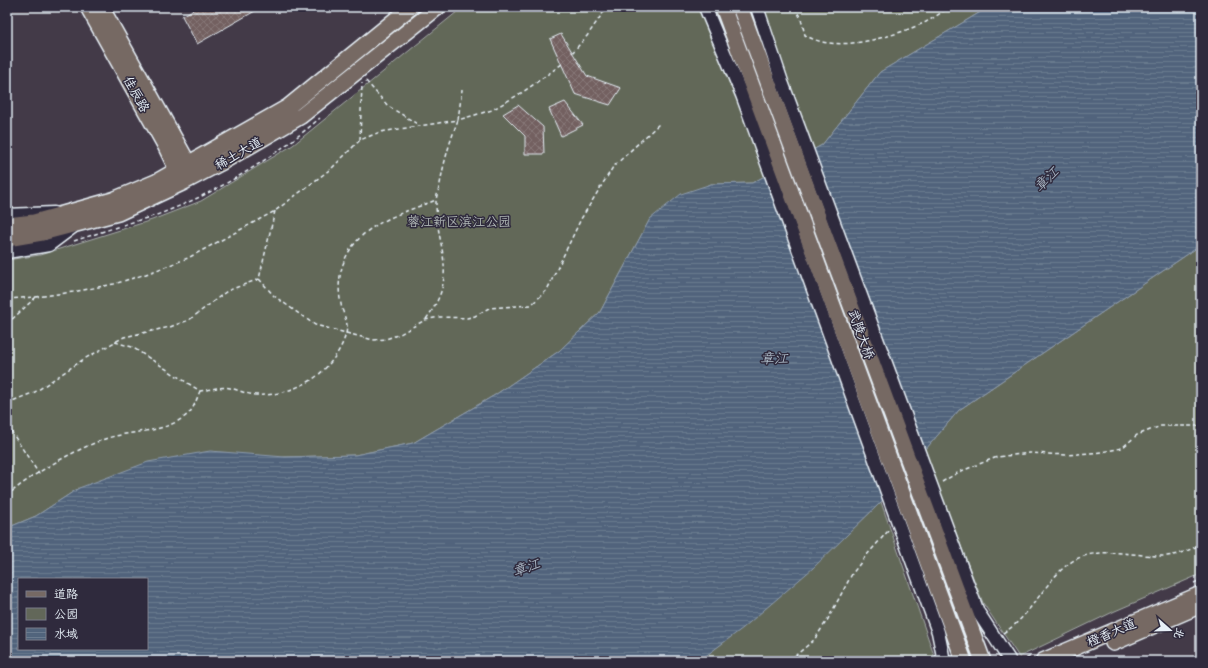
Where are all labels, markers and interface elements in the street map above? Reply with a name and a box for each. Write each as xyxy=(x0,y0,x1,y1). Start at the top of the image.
street label: 佳辰路 xyxy=(120,73,154,115)
street label: 稀土大道 xyxy=(211,132,265,174)
water label: 章江 xyxy=(1029,161,1063,195)
park label: 蓉江新区滨江公园 xyxy=(407,212,511,230)
street label: 武陵大桥 xyxy=(845,306,879,362)
water label: 章江 xyxy=(760,348,789,367)
water label: 章江 xyxy=(510,553,543,580)
legend xyxy=(18,578,148,650)
text: 道路 xyxy=(54,585,78,602)
text: 公园 xyxy=(54,605,78,622)
north arrow xyxy=(1150,610,1190,650)
street label: 橙香大道 xyxy=(1084,614,1138,650)
text: 水域 xyxy=(54,625,78,642)
text: 北 xyxy=(1171,626,1188,641)

